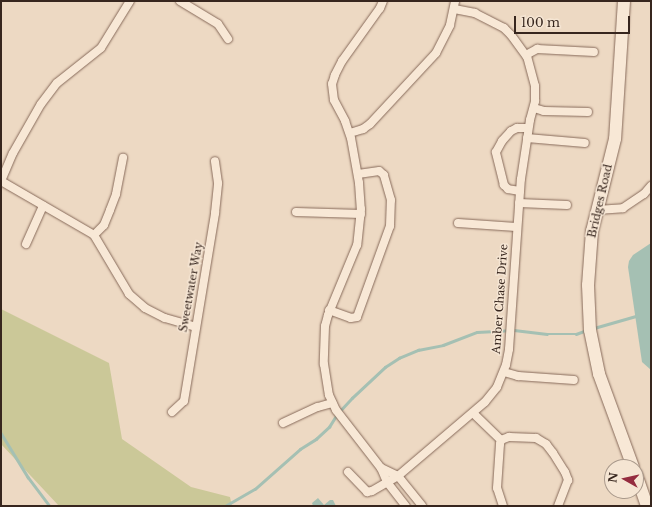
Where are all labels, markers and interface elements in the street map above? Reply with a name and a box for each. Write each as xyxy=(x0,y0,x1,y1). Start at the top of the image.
scale bar xyxy=(516,8,632,34)
text: 100 m xyxy=(521,15,560,30)
street label: Bridges Road xyxy=(585,163,615,239)
street label: Sweetwater Way xyxy=(177,241,205,333)
street label: Amber Chase Drive xyxy=(490,243,510,355)
north arrow xyxy=(604,459,644,499)
text: N xyxy=(605,471,621,484)

